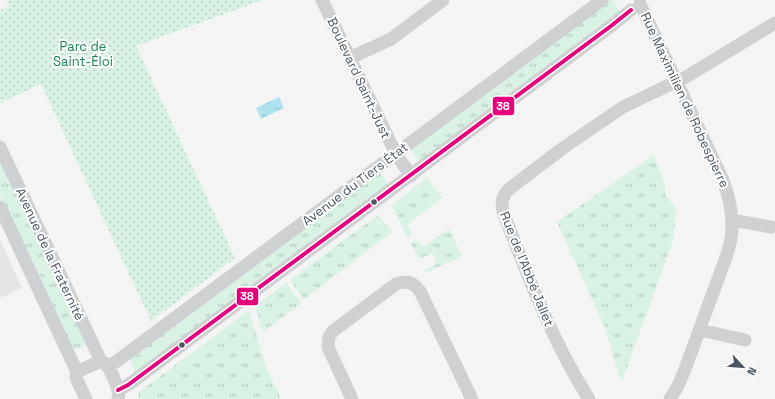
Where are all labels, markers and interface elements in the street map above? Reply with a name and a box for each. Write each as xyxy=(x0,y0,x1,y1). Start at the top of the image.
street label: Rue Maximilien de Robespierre xyxy=(637,10,733,190)
street label: Boulevard Saint-Just xyxy=(323,15,395,141)
park label: Parc de Saint-Éloi xyxy=(53,38,113,70)
line badge: 38 xyxy=(492,96,515,116)
text: 38 xyxy=(496,99,510,113)
street label: Avenue du Tiers État xyxy=(299,139,411,229)
street label: Avenue de la Fraternité xyxy=(12,185,88,323)
unlabelled marker xyxy=(369,197,379,207)
street label: Rue de l'Abbé Jallet xyxy=(496,209,558,329)
line badge: 38 xyxy=(236,287,259,306)
text: 38 xyxy=(240,289,254,303)
unlabelled marker xyxy=(177,340,187,350)
north arrow xyxy=(723,347,763,387)
text: N xyxy=(744,365,760,378)

